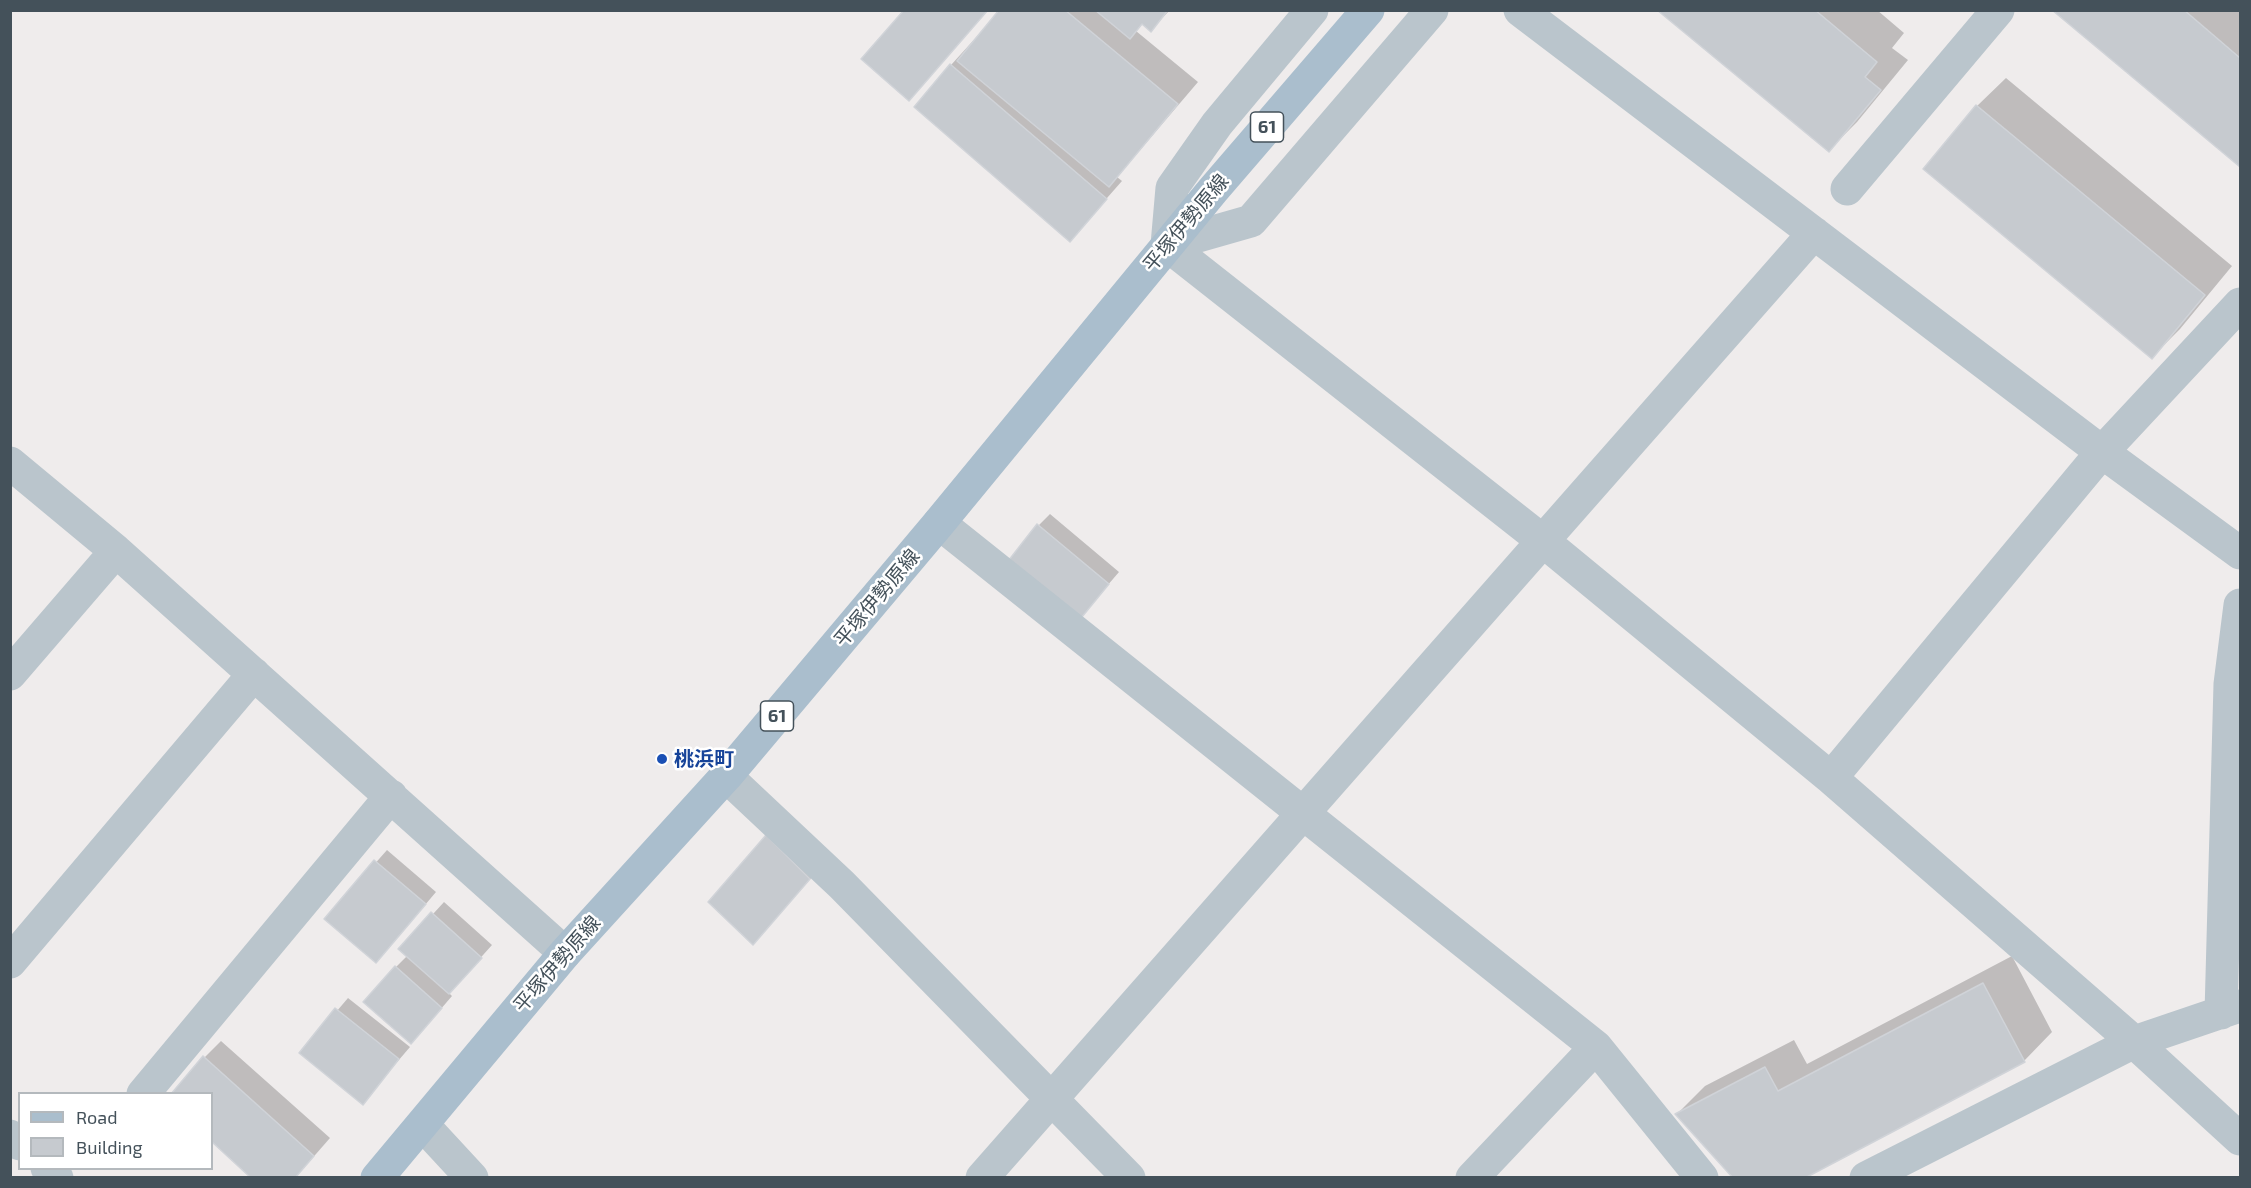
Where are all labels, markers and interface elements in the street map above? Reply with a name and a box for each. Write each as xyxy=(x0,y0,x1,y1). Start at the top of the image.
road number: 61 xyxy=(1250,112,1284,142)
street label: 平塚伊勢原線 xyxy=(1138,169,1234,277)
street label: 平塚伊勢原線 xyxy=(829,544,925,652)
road number: 61 xyxy=(760,701,794,731)
place label: 桃浜町 xyxy=(674,747,734,771)
marker: 桃浜町 xyxy=(655,752,669,766)
street label: 平塚伊勢原線 xyxy=(509,911,605,1017)
legend xyxy=(18,1092,213,1170)
text: Road xyxy=(76,1106,117,1128)
text: Building xyxy=(76,1136,143,1158)

